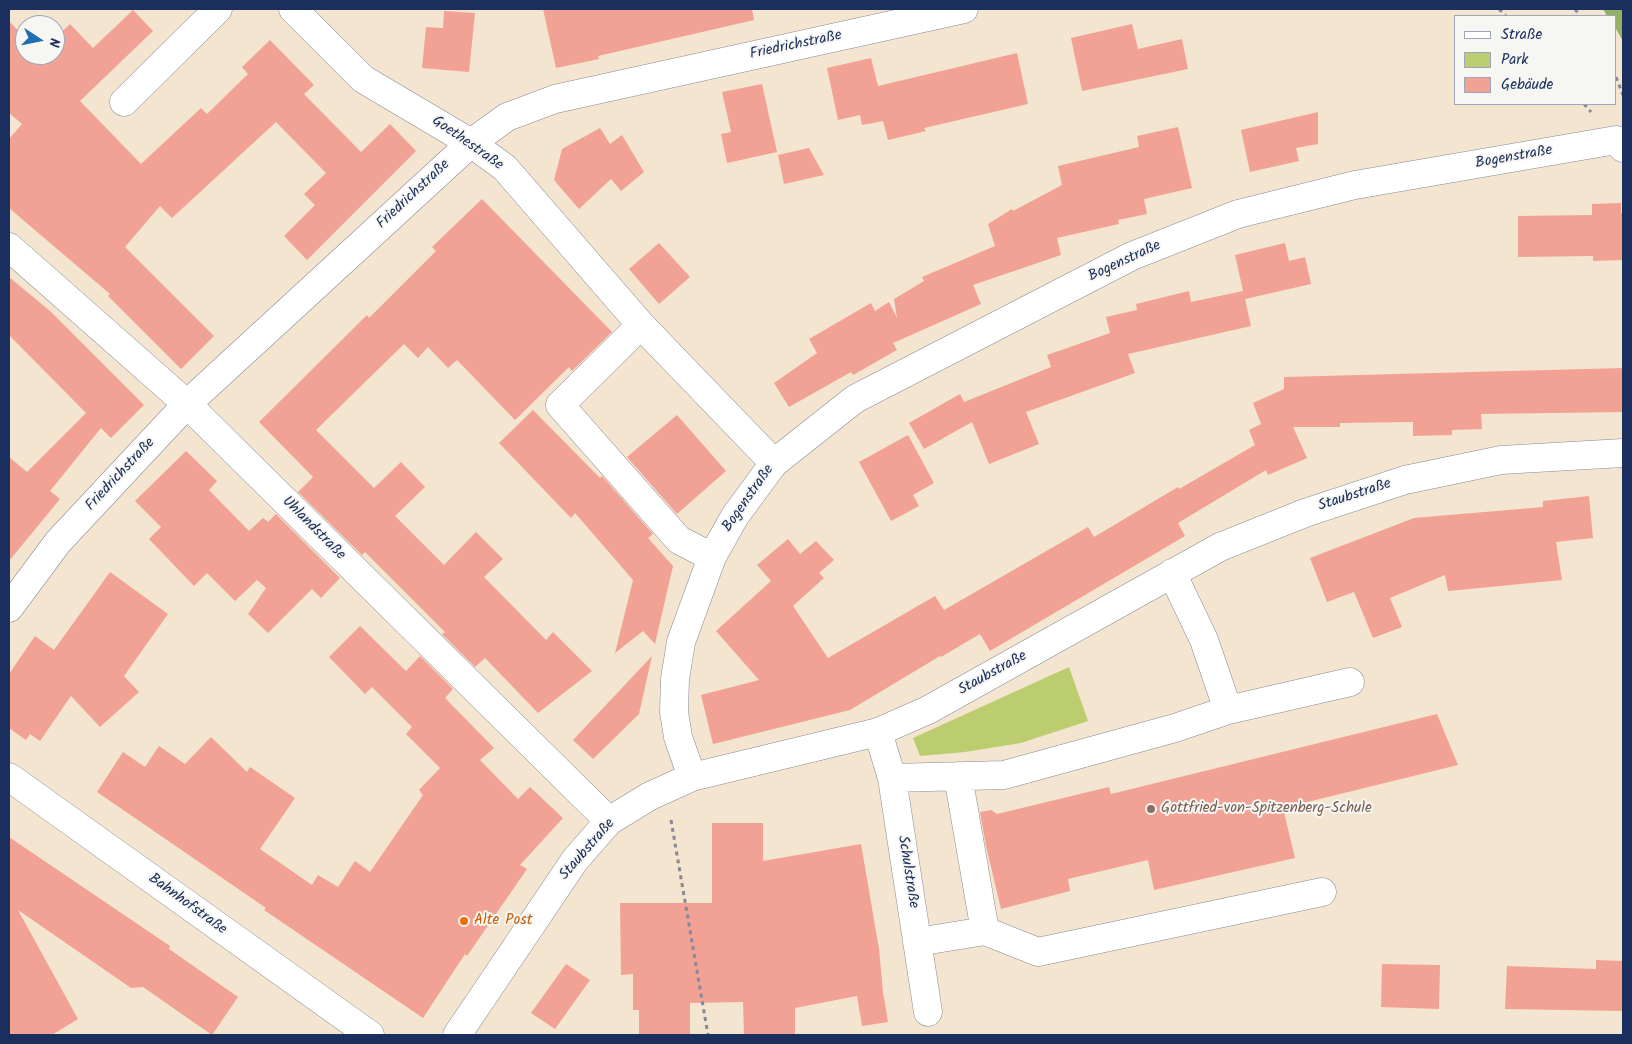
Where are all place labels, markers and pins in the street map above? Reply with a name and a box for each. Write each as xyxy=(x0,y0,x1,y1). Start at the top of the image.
place label: Gottfried-von-Spitzenberg-Schule xyxy=(1161,800,1372,818)
marker: Gottfried-von-Spitzenberg-Schule xyxy=(1145,803,1157,815)
place label: Alte Post xyxy=(474,912,532,930)
marker: Alte Post xyxy=(458,915,470,927)

